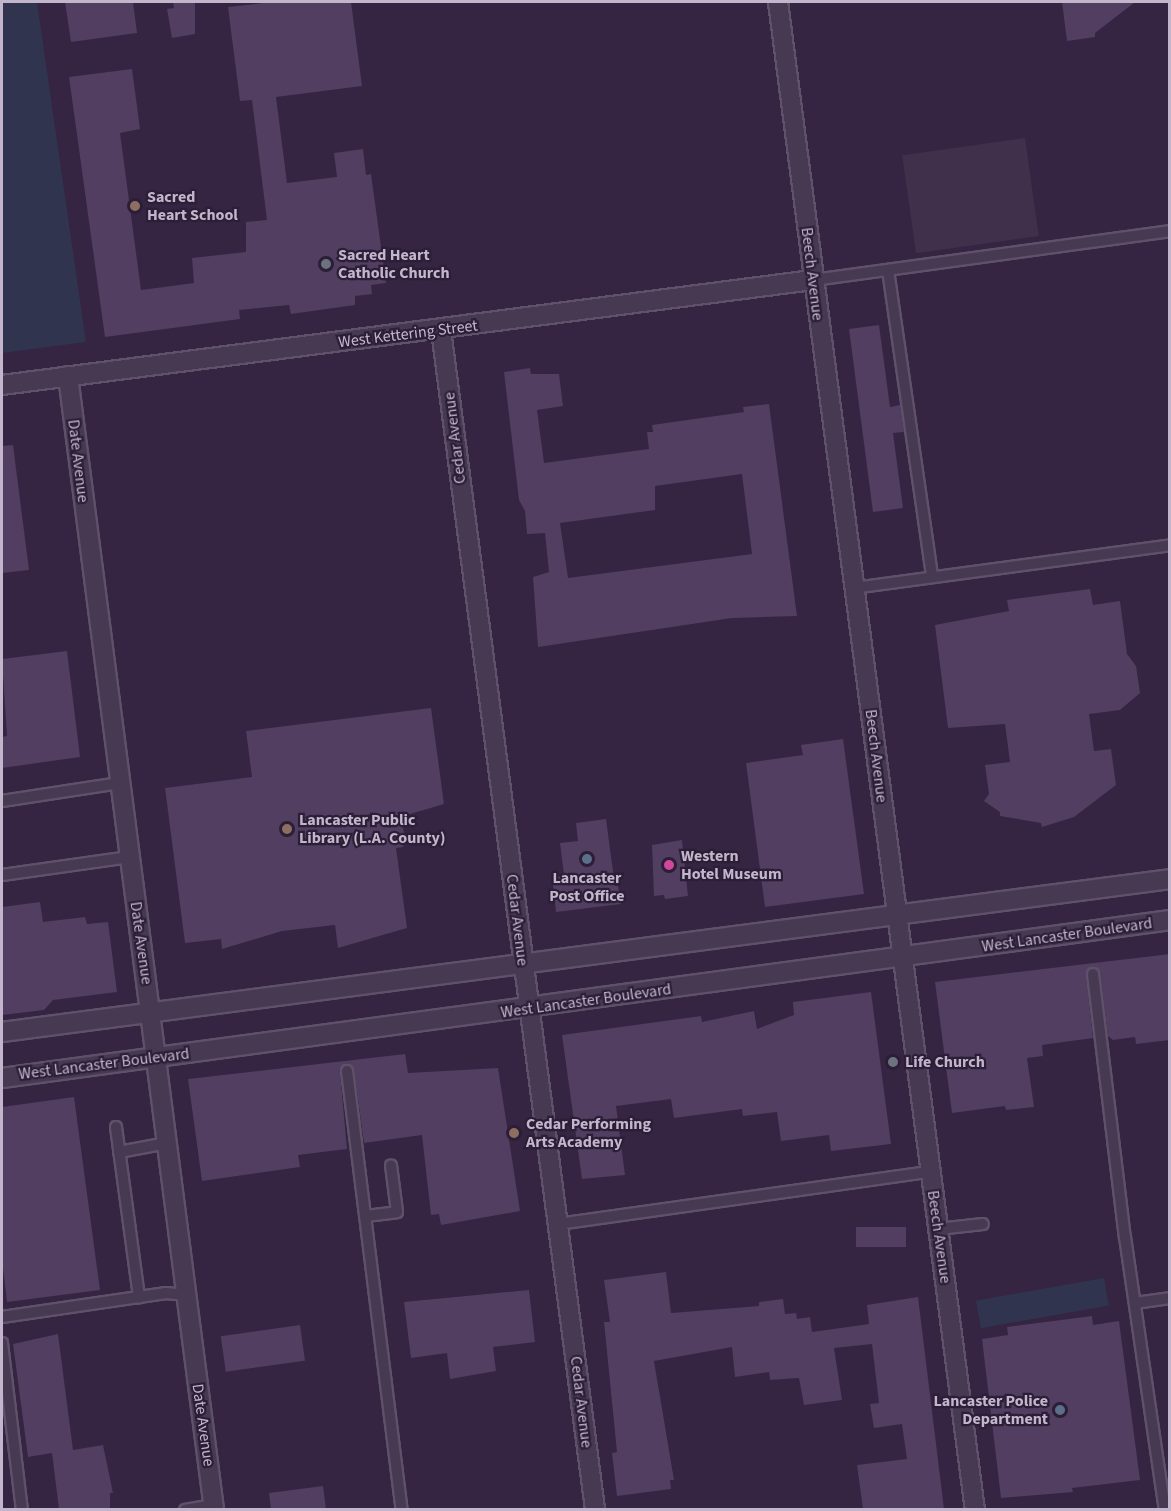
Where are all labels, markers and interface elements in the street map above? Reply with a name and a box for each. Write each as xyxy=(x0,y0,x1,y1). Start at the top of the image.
place label: Sacred Heart School xyxy=(147,187,238,225)
marker: Sacred Heart School xyxy=(128,199,142,213)
street label: Beech Avenue xyxy=(797,226,827,322)
place label: Sacred Heart Catholic Church xyxy=(338,245,450,283)
marker: Sacred Heart Catholic Church xyxy=(319,257,333,271)
street label: West Kettering Street xyxy=(337,316,479,352)
street label: Cedar Avenue xyxy=(440,391,470,485)
street label: Date Avenue xyxy=(63,418,93,504)
street label: Beech Avenue xyxy=(861,708,891,804)
place label: Lancaster Public Library (L.A. County) xyxy=(299,810,445,848)
marker: Lancaster Public Library (L.A. County) xyxy=(280,822,294,836)
place label: Western Hotel Museum xyxy=(681,846,782,884)
marker: Lancaster Post Office xyxy=(580,852,594,866)
marker: Western Hotel Museum xyxy=(662,858,676,872)
place label: Lancaster Post Office xyxy=(549,868,625,906)
street label: Cedar Avenue xyxy=(502,873,532,967)
street label: Date Avenue xyxy=(126,900,156,986)
street label: West Lancaster Boulevard xyxy=(981,914,1153,956)
street label: West Lancaster Boulevard xyxy=(500,980,672,1022)
street label: West Lancaster Boulevard xyxy=(18,1044,190,1084)
place label: Life Church xyxy=(905,1052,985,1072)
marker: Life Church xyxy=(886,1055,900,1069)
place label: Cedar Performing Arts Academy xyxy=(526,1114,651,1152)
marker: Cedar Performing Arts Academy xyxy=(507,1126,521,1140)
street label: Beech Avenue xyxy=(923,1189,955,1285)
street label: Cedar Avenue xyxy=(566,1355,596,1449)
street label: Date Avenue xyxy=(188,1382,218,1468)
place label: Lancaster Police Department xyxy=(934,1391,1048,1429)
marker: Lancaster Police Department xyxy=(1053,1403,1067,1417)

